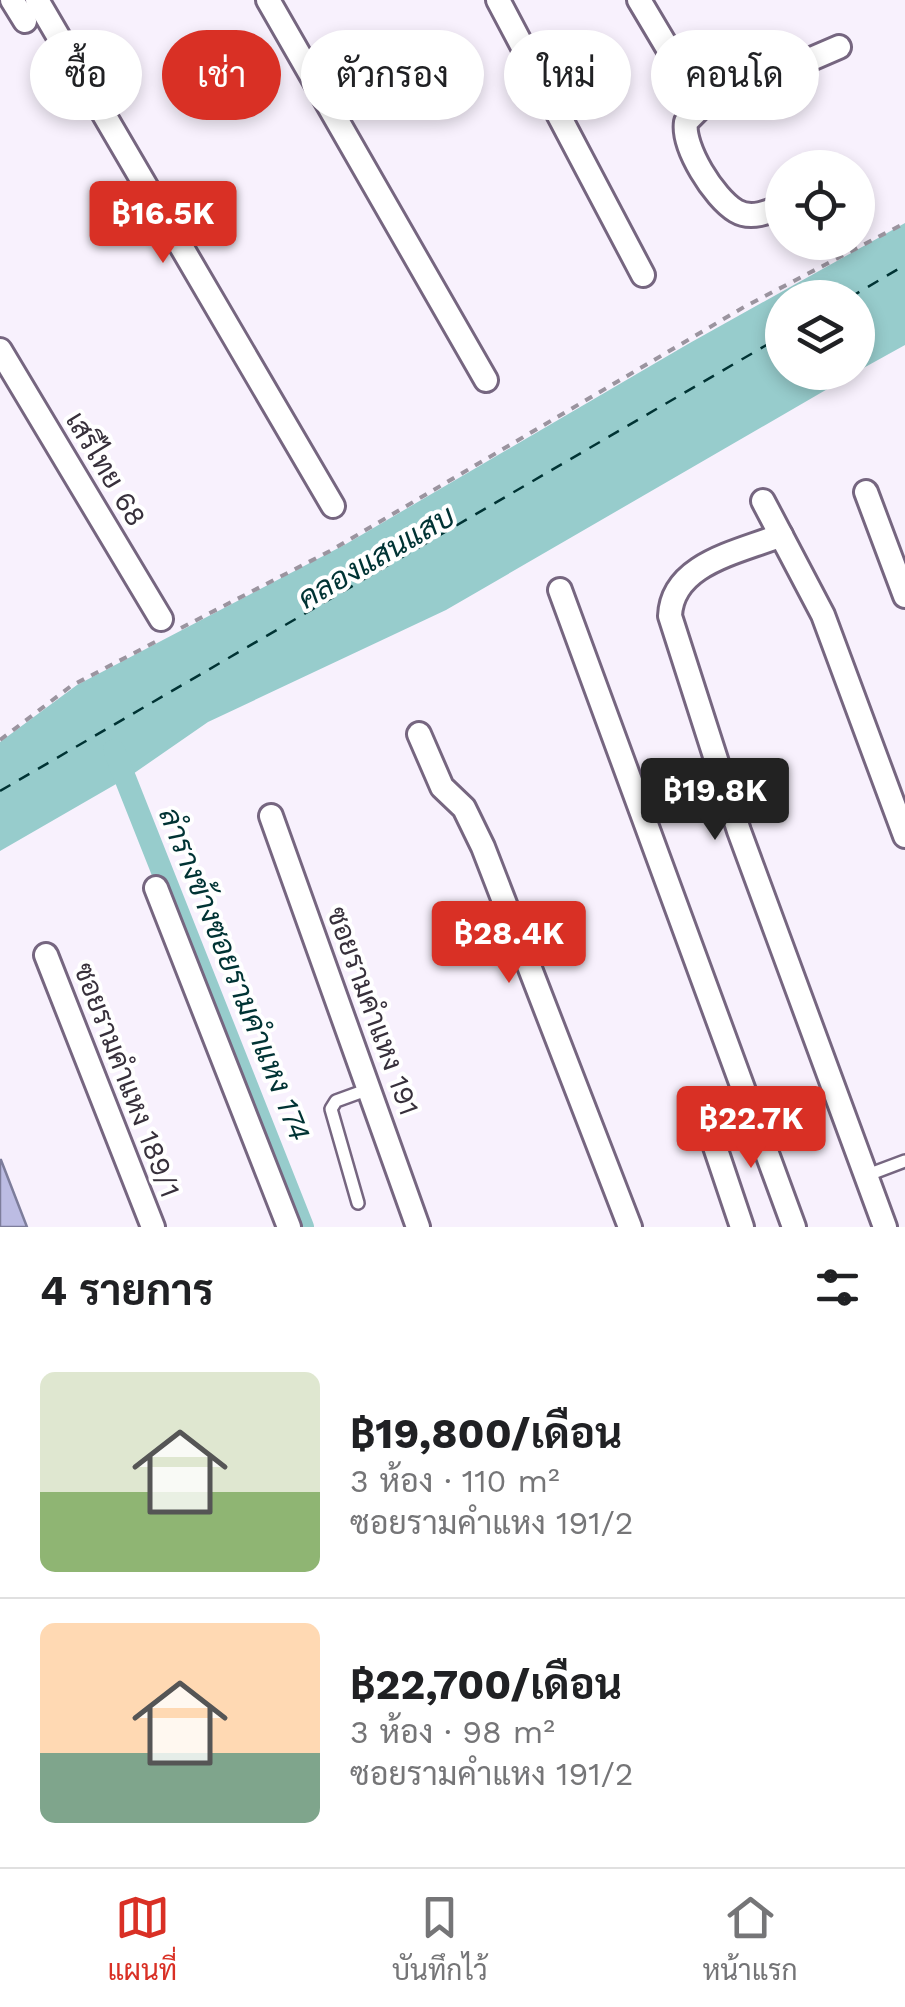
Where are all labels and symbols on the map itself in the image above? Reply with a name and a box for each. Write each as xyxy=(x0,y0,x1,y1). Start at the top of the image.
pin: ฿16.5K xyxy=(82,181,244,266)
street label: เสรีไทย 68 xyxy=(59,404,156,532)
water label: คลองแสนแสบ xyxy=(292,498,460,616)
pin: ฿19.8K xyxy=(634,758,796,843)
water label: ลำรางข้างซอยรามคำแหง 174 xyxy=(152,802,320,1146)
pin: ฿28.4K xyxy=(428,901,590,986)
street label: ซอยรามคำแหง 191 xyxy=(320,902,426,1120)
street label: ซอยรามคำแหง 189/1 xyxy=(67,958,187,1202)
pin: ฿22.7K xyxy=(670,1086,832,1171)

